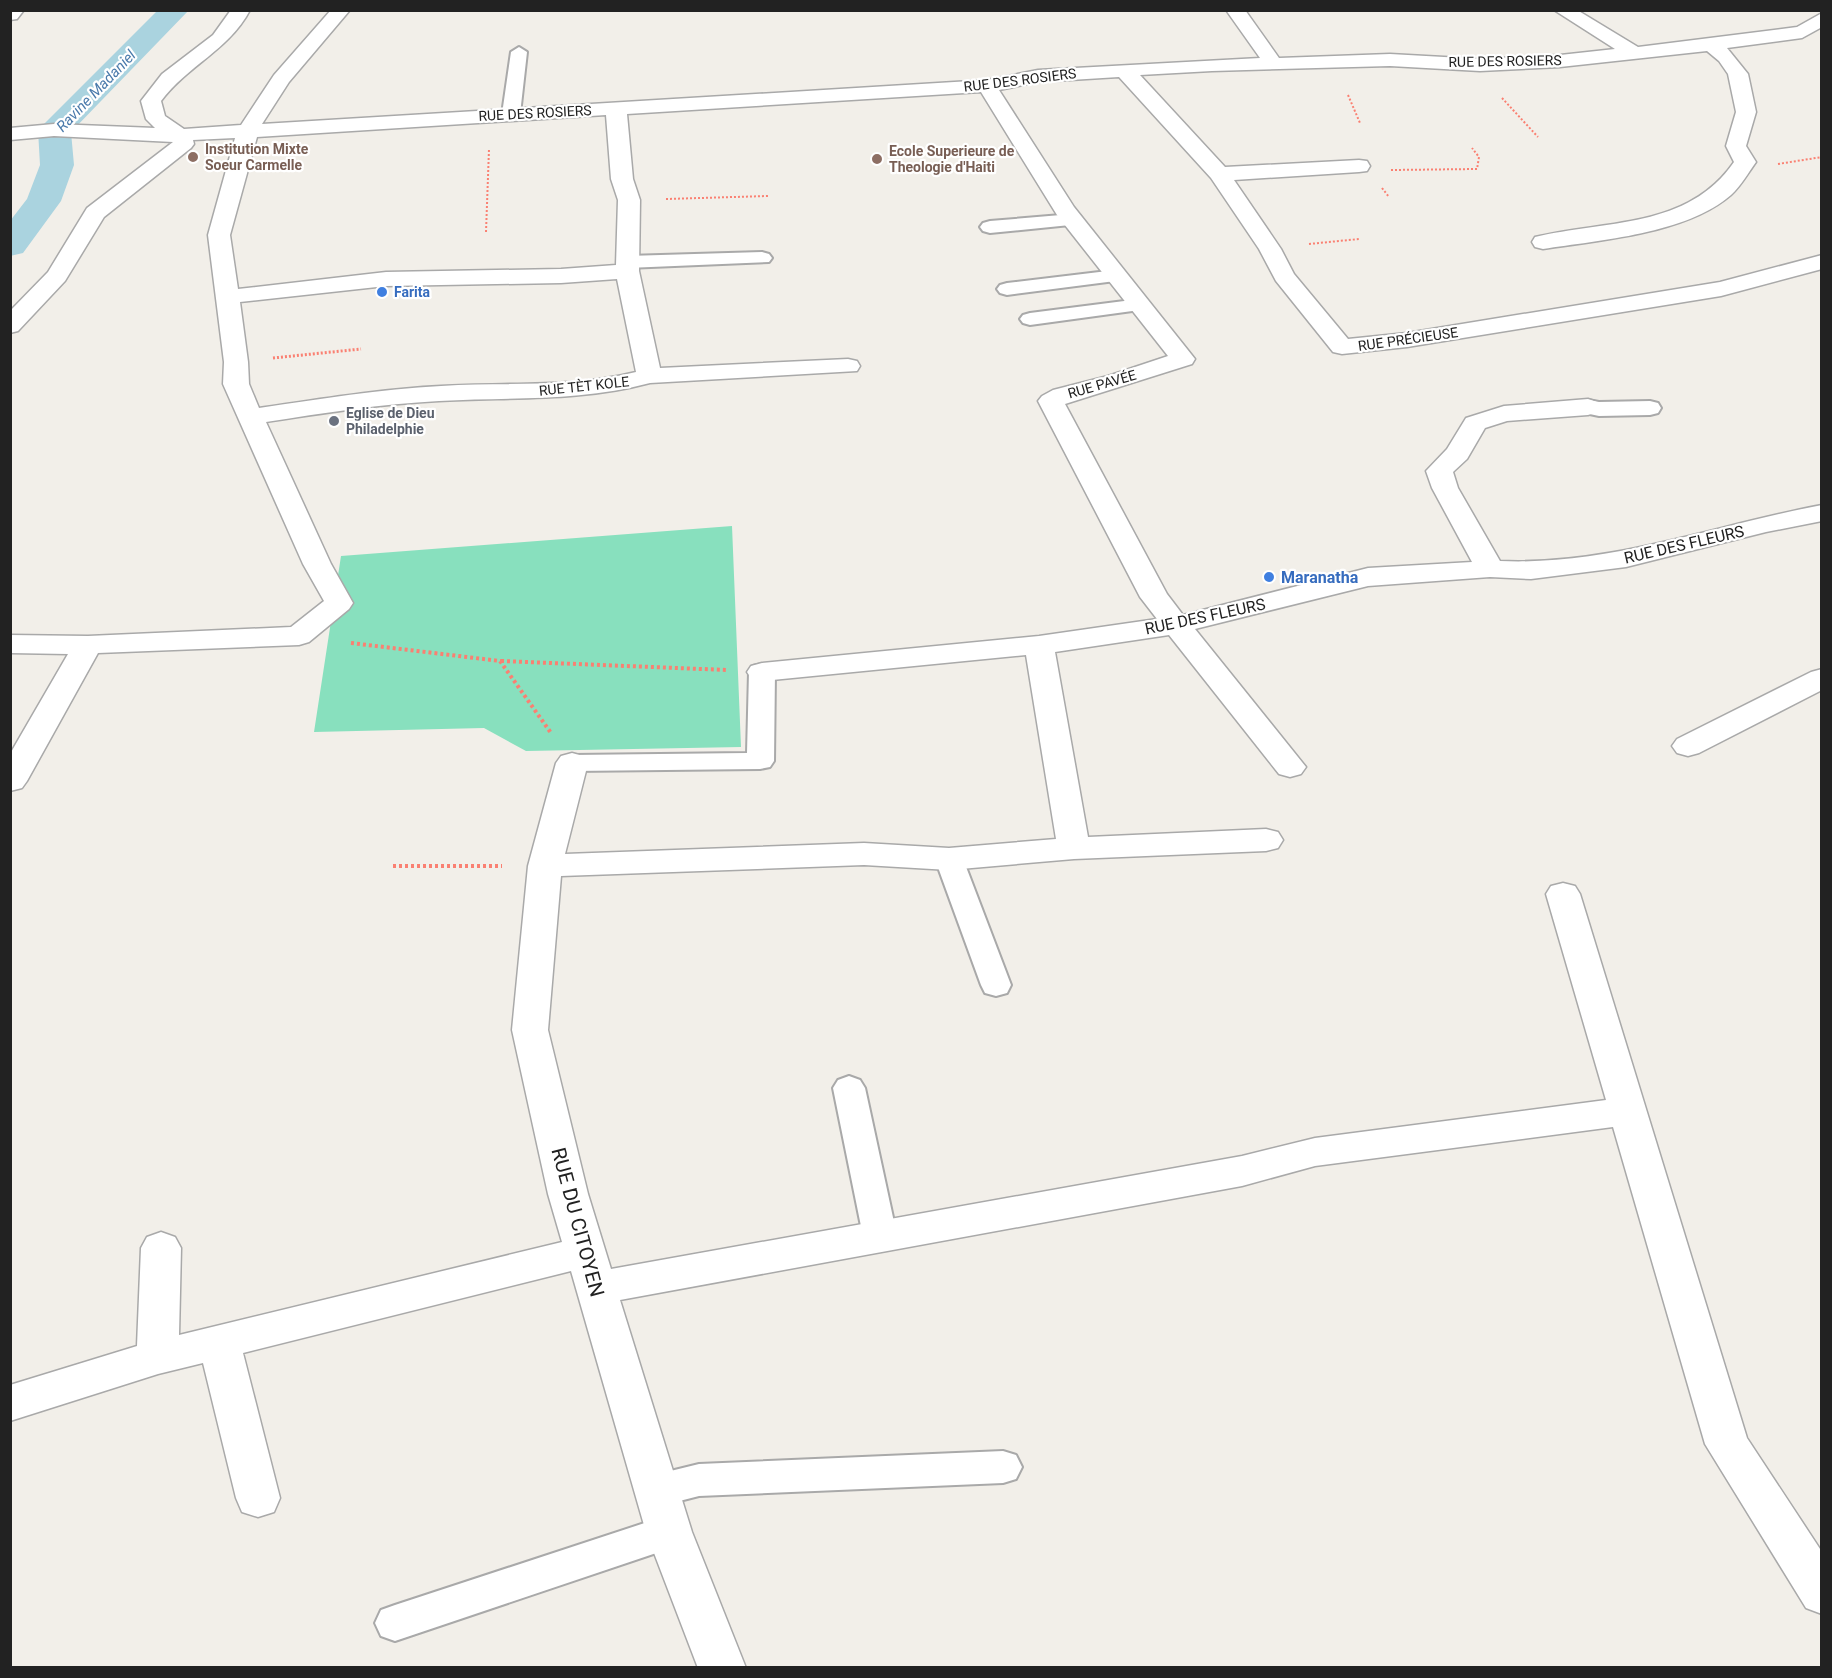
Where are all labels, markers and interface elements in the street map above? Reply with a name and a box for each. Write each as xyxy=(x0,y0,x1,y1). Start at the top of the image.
water label: Ravine Madaniel xyxy=(53,46,140,136)
street label: RUE DES ROSIERS xyxy=(1448,52,1562,70)
street label: RUE DES ROSIERS xyxy=(963,65,1077,95)
street label: RUE DES ROSIERS xyxy=(478,102,592,124)
place label: Institution Mixte Soeur Carmelle xyxy=(205,141,309,173)
place label: Ecole Superieure de Theologie d'Haiti xyxy=(889,143,1015,175)
marker: Institution Mixte Soeur Carmelle xyxy=(186,150,200,164)
marker: Ecole Superieure de Theologie d'Haiti xyxy=(870,152,884,166)
place label: Farita xyxy=(394,284,431,300)
marker: Farita xyxy=(375,285,389,299)
street label: RUE PRÉCIEUSE xyxy=(1357,323,1459,354)
street label: RUE PAVÉE xyxy=(1066,366,1138,401)
street label: RUE TÈT KOLE xyxy=(538,372,630,399)
place label: Eglise de Dieu Philadelphie xyxy=(346,405,435,437)
marker: Eglise de Dieu Philadelphie xyxy=(327,414,341,428)
street label: RUE DES FLEURS xyxy=(1622,521,1746,568)
place label: Maranatha xyxy=(1281,568,1359,587)
marker: Maranatha xyxy=(1262,570,1276,584)
street label: RUE DES FLEURS xyxy=(1143,594,1267,639)
street label: RUE DU CITOYEN xyxy=(547,1145,609,1299)

